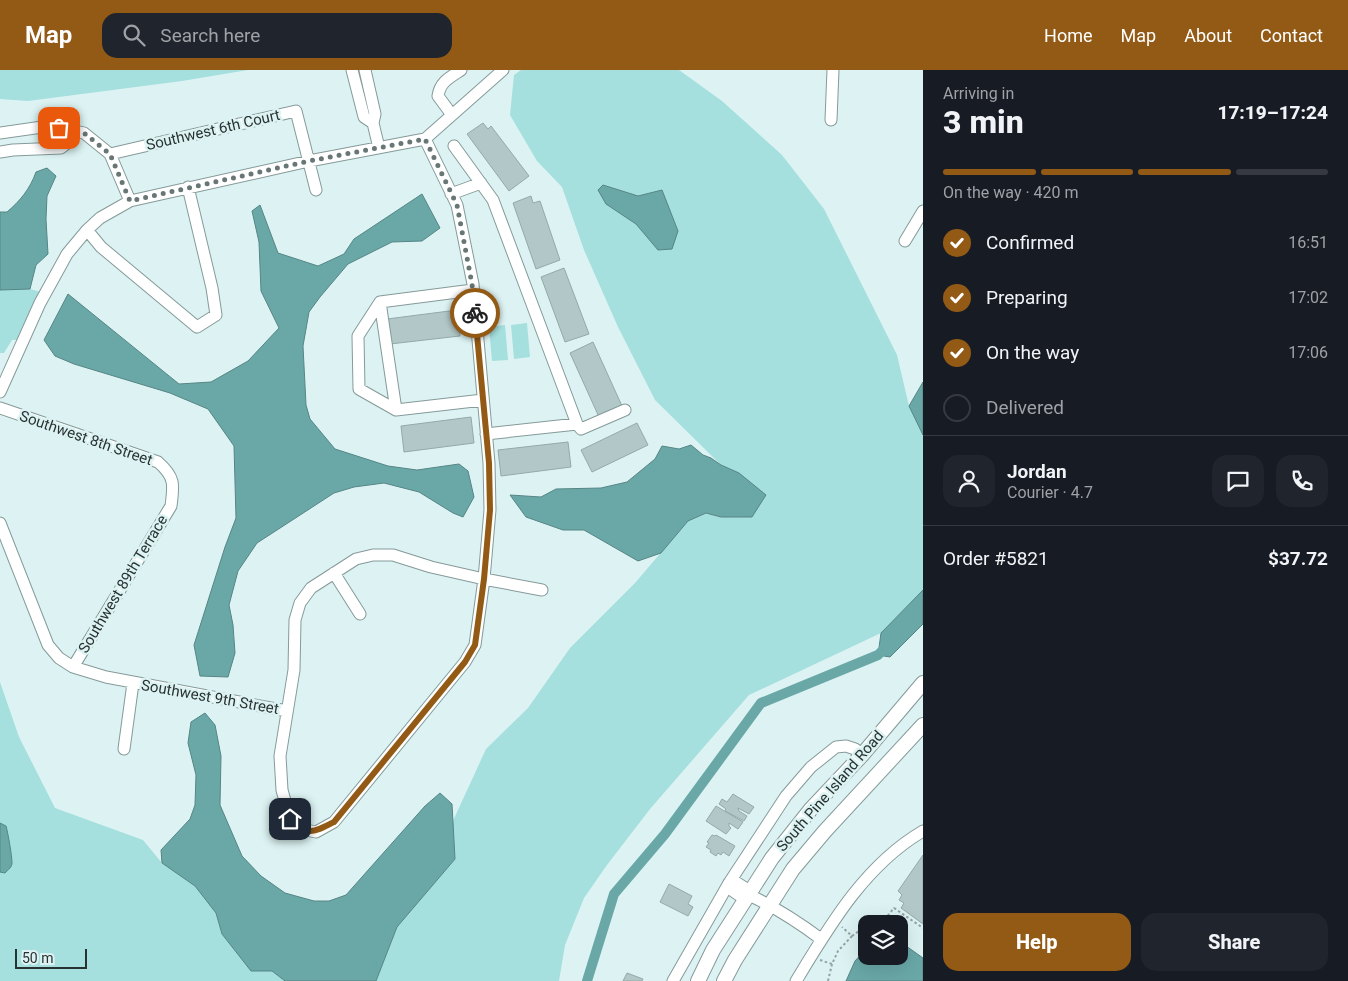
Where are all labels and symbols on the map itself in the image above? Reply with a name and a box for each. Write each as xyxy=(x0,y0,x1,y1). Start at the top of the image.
street label: Southwest 6th Court xyxy=(144,106,282,154)
pin xyxy=(38,107,80,149)
courier xyxy=(450,288,500,338)
street label: Southwest 8th Street xyxy=(17,407,155,469)
street label: Southwest 89th Terrace xyxy=(75,512,171,656)
street label: Southwest 9th Street xyxy=(140,676,280,718)
street label: South Pine Island Road xyxy=(773,727,887,855)
pin xyxy=(269,798,311,840)
scale bar xyxy=(15,946,88,969)

